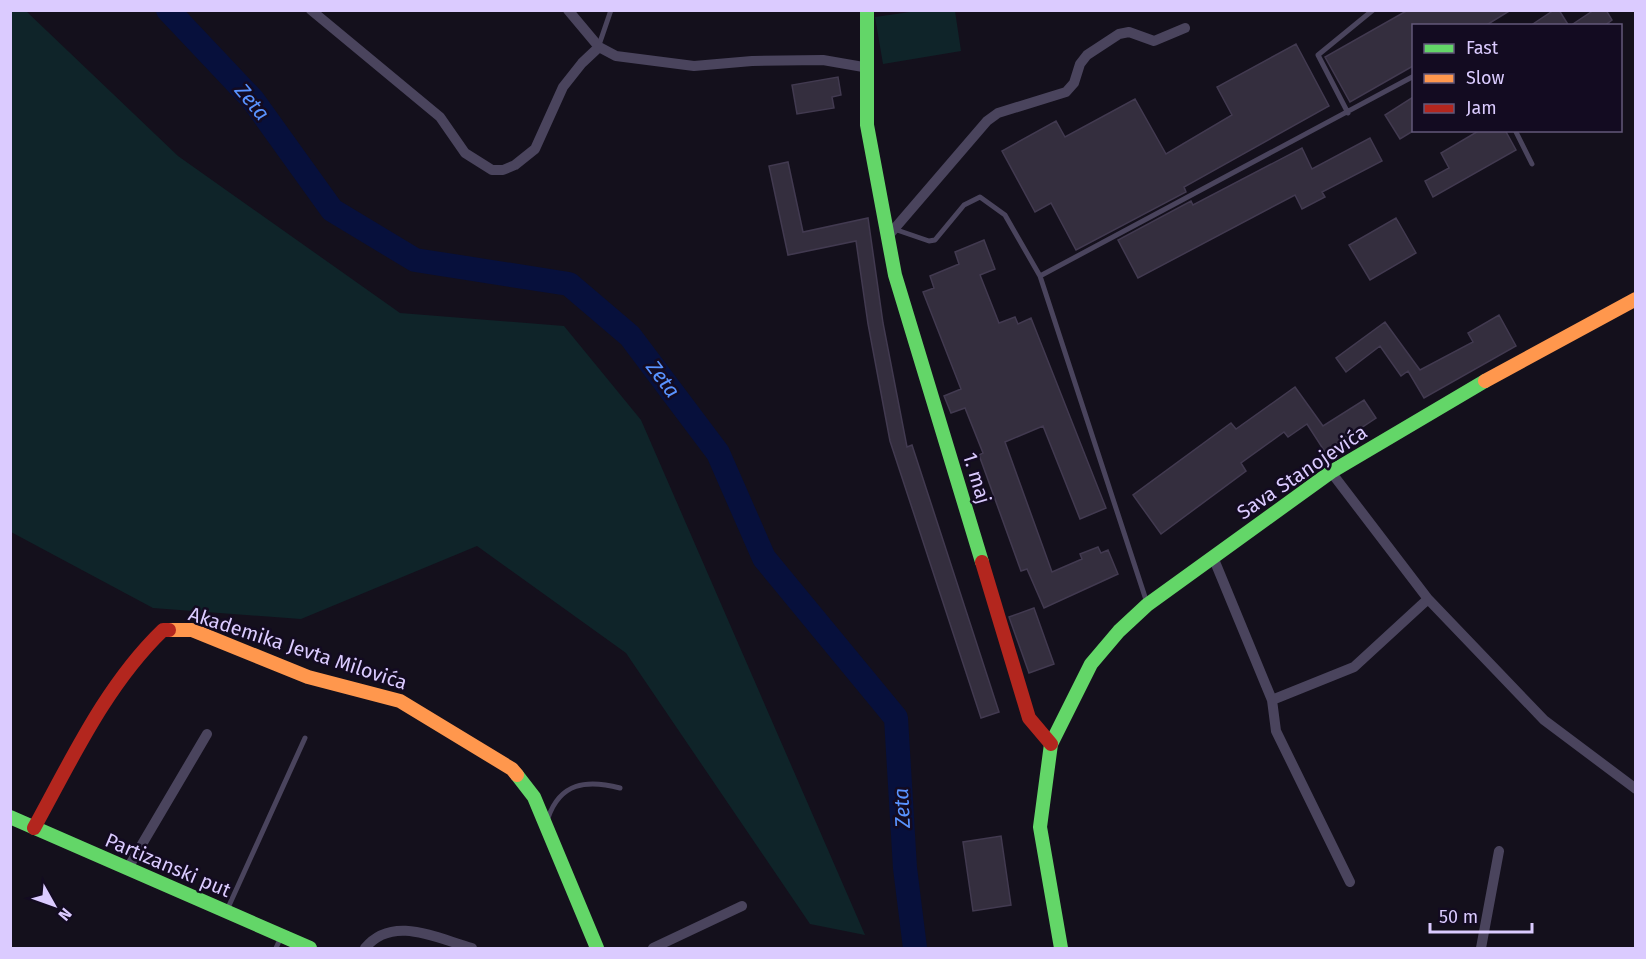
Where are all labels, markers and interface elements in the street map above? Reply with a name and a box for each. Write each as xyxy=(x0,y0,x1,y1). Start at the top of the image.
legend xyxy=(1412,24,1622,132)
text: Fast xyxy=(1466,37,1499,59)
text: Slow xyxy=(1466,67,1505,89)
water label: Zeta xyxy=(228,77,275,126)
text: Jam xyxy=(1466,97,1497,119)
water label: Zeta xyxy=(640,354,685,403)
street label: Sava Stanojevića xyxy=(1232,420,1372,524)
street label: 1. maj xyxy=(958,450,996,506)
street label: Akademika Jevta Milovića xyxy=(186,601,410,695)
water label: Zeta xyxy=(888,787,916,830)
street label: Partizanski put xyxy=(102,828,235,903)
north arrow xyxy=(24,875,84,935)
scale bar xyxy=(1430,896,1532,934)
text: N xyxy=(54,904,76,924)
text: 50 m xyxy=(1439,906,1478,928)

